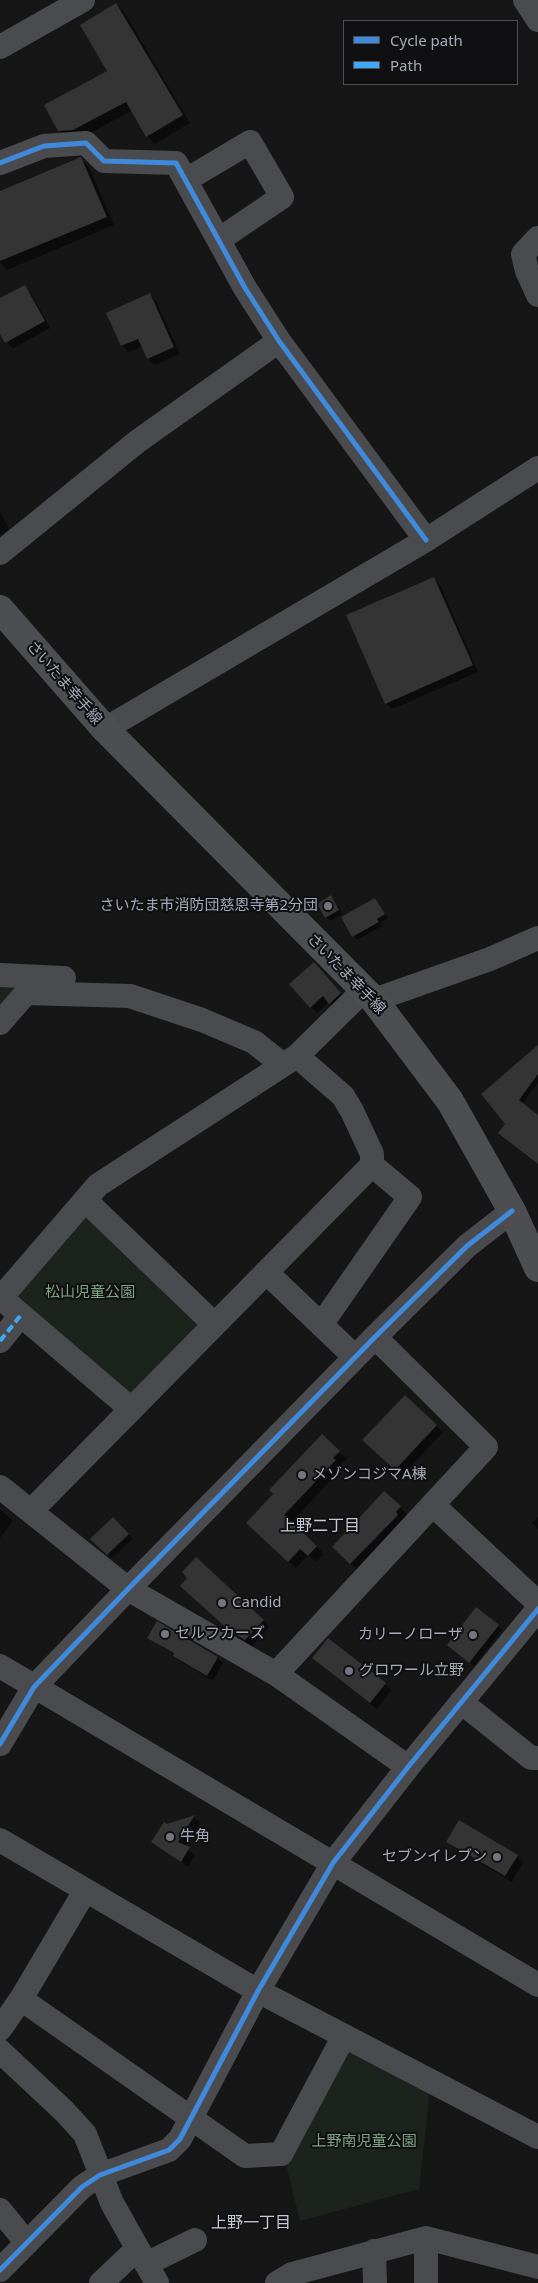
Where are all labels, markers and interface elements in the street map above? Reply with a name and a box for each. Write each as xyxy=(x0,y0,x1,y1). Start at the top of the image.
legend xyxy=(343,20,518,85)
text: Cycle path xyxy=(390,30,463,50)
text: Path xyxy=(390,55,422,75)
street label: さいたま幸手線 xyxy=(23,637,105,729)
place label: さいたま市消防団慈恩寺第2分団 xyxy=(99,897,318,915)
marker: さいたま市消防団慈恩寺第2分団 xyxy=(322,900,334,912)
street label: さいたま幸手線 xyxy=(303,930,389,1018)
park label: 松山児童公園 xyxy=(45,1284,135,1302)
place label: メゾンコジマA棟 xyxy=(312,1466,427,1484)
marker: メゾンコジマA棟 xyxy=(296,1469,308,1481)
district label: 上野二丁目 xyxy=(280,1516,360,1536)
place label: Candid xyxy=(232,1594,281,1612)
marker: Candid xyxy=(216,1597,228,1609)
place label: セルフカーズ xyxy=(175,1625,265,1643)
place label: カリーノローザ xyxy=(358,1626,463,1644)
marker: セルフカーズ xyxy=(159,1628,171,1640)
marker: カリーノローザ xyxy=(467,1629,479,1641)
place label: グロワール立野 xyxy=(359,1662,464,1680)
marker: グロワール立野 xyxy=(343,1665,355,1677)
place label: 牛角 xyxy=(180,1828,210,1846)
marker: 牛角 xyxy=(164,1831,176,1843)
place label: セブンイレブン xyxy=(382,1848,487,1866)
marker: セブンイレブン xyxy=(491,1851,503,1863)
park label: 上野南児童公園 xyxy=(312,2133,416,2151)
district label: 上野一丁目 xyxy=(211,2213,291,2233)

